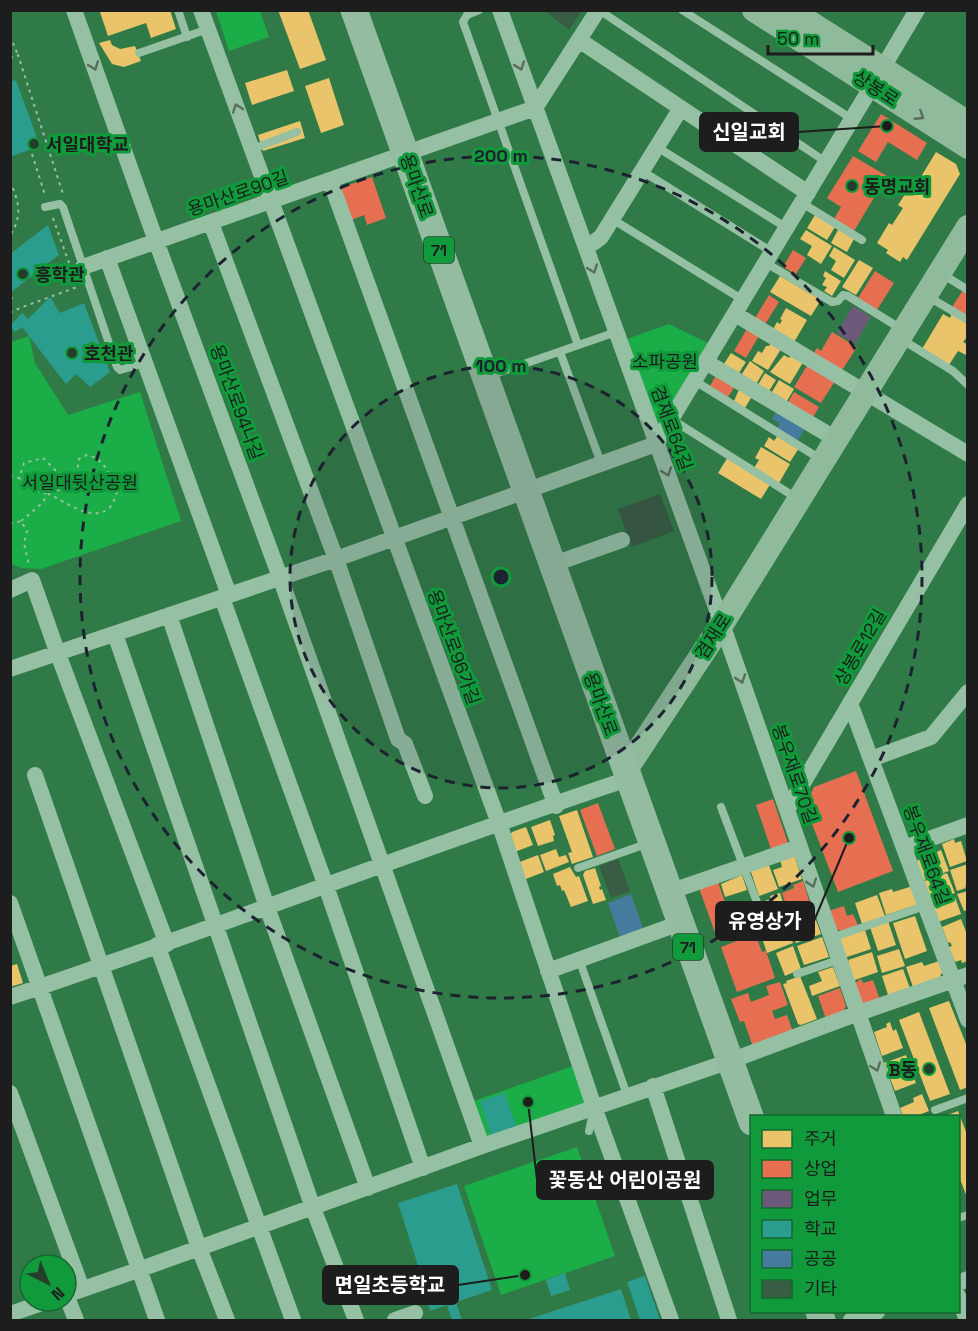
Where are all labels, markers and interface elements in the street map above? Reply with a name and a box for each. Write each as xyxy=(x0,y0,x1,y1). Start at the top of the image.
scale bar xyxy=(768,18,873,56)
text: 50 m xyxy=(777,27,819,50)
one-way arrow xyxy=(86,60,99,71)
one-way arrow xyxy=(512,60,525,71)
street label: 상봉로 xyxy=(849,65,903,111)
one-way arrow xyxy=(231,103,244,114)
one-way arrow xyxy=(913,109,924,120)
callout: 신일교회 xyxy=(700,113,798,151)
text: 신일교회 xyxy=(712,119,786,145)
place label: 서일대학교 xyxy=(46,133,129,156)
marker: 서일대학교 xyxy=(27,137,41,151)
text: 200 m xyxy=(474,144,528,167)
street label: 용마산로 xyxy=(395,151,439,221)
street label: 용마산로90길 xyxy=(184,165,292,221)
place label: 동명교회 xyxy=(864,175,930,198)
marker: 동명교회 xyxy=(845,179,859,193)
road number: 71 xyxy=(424,237,454,263)
place label: 흥학관 xyxy=(35,263,85,286)
one-way arrow xyxy=(586,263,599,274)
marker: 흥학관 xyxy=(16,267,30,281)
street label: 용마산로94나길 xyxy=(205,341,269,463)
place label: 호천관 xyxy=(84,342,134,365)
marker: 호천관 xyxy=(65,346,79,360)
park label: 소파공원 xyxy=(632,350,698,373)
text: 100 m xyxy=(475,354,527,377)
street label: 겸재로64길 xyxy=(646,382,698,474)
one-way arrow xyxy=(659,466,672,477)
park label: 서일대뒷산공원 xyxy=(22,471,138,494)
centre of rings xyxy=(491,567,511,587)
street label: 용마산로96가길 xyxy=(422,586,486,708)
street label: 상봉로12길 xyxy=(829,605,891,689)
street label: 겸재로 xyxy=(690,609,736,663)
street label: 용마산로 xyxy=(579,669,623,739)
one-way arrow xyxy=(733,673,746,684)
street label: 봉우재로70길 xyxy=(767,721,823,827)
street label: 봉우재로64길 xyxy=(898,802,956,908)
one-way arrow xyxy=(804,877,817,888)
callout: 유영상가 xyxy=(716,902,814,940)
text: 유영상가 xyxy=(728,908,802,934)
road number: 71 xyxy=(673,934,703,960)
place label: B동 xyxy=(888,1058,917,1081)
one-way arrow xyxy=(868,1061,881,1072)
marker: B동 xyxy=(922,1062,936,1076)
legend xyxy=(750,1115,960,1313)
text: 주거 xyxy=(804,1127,837,1150)
text: 상업 xyxy=(804,1157,837,1180)
callout: 꽃동산 어린이공원 xyxy=(537,1161,713,1199)
text: 꽃동산 어린이공원 xyxy=(549,1167,701,1193)
text: 업무 xyxy=(804,1187,837,1210)
text: 학교 xyxy=(804,1217,837,1240)
text: 공공 xyxy=(804,1247,837,1270)
north arrow xyxy=(18,1253,78,1313)
callout: 면일초등학교 xyxy=(323,1266,458,1304)
text: 면일초등학교 xyxy=(335,1272,445,1298)
text: 기타 xyxy=(804,1277,838,1300)
text: N xyxy=(47,1282,69,1305)

